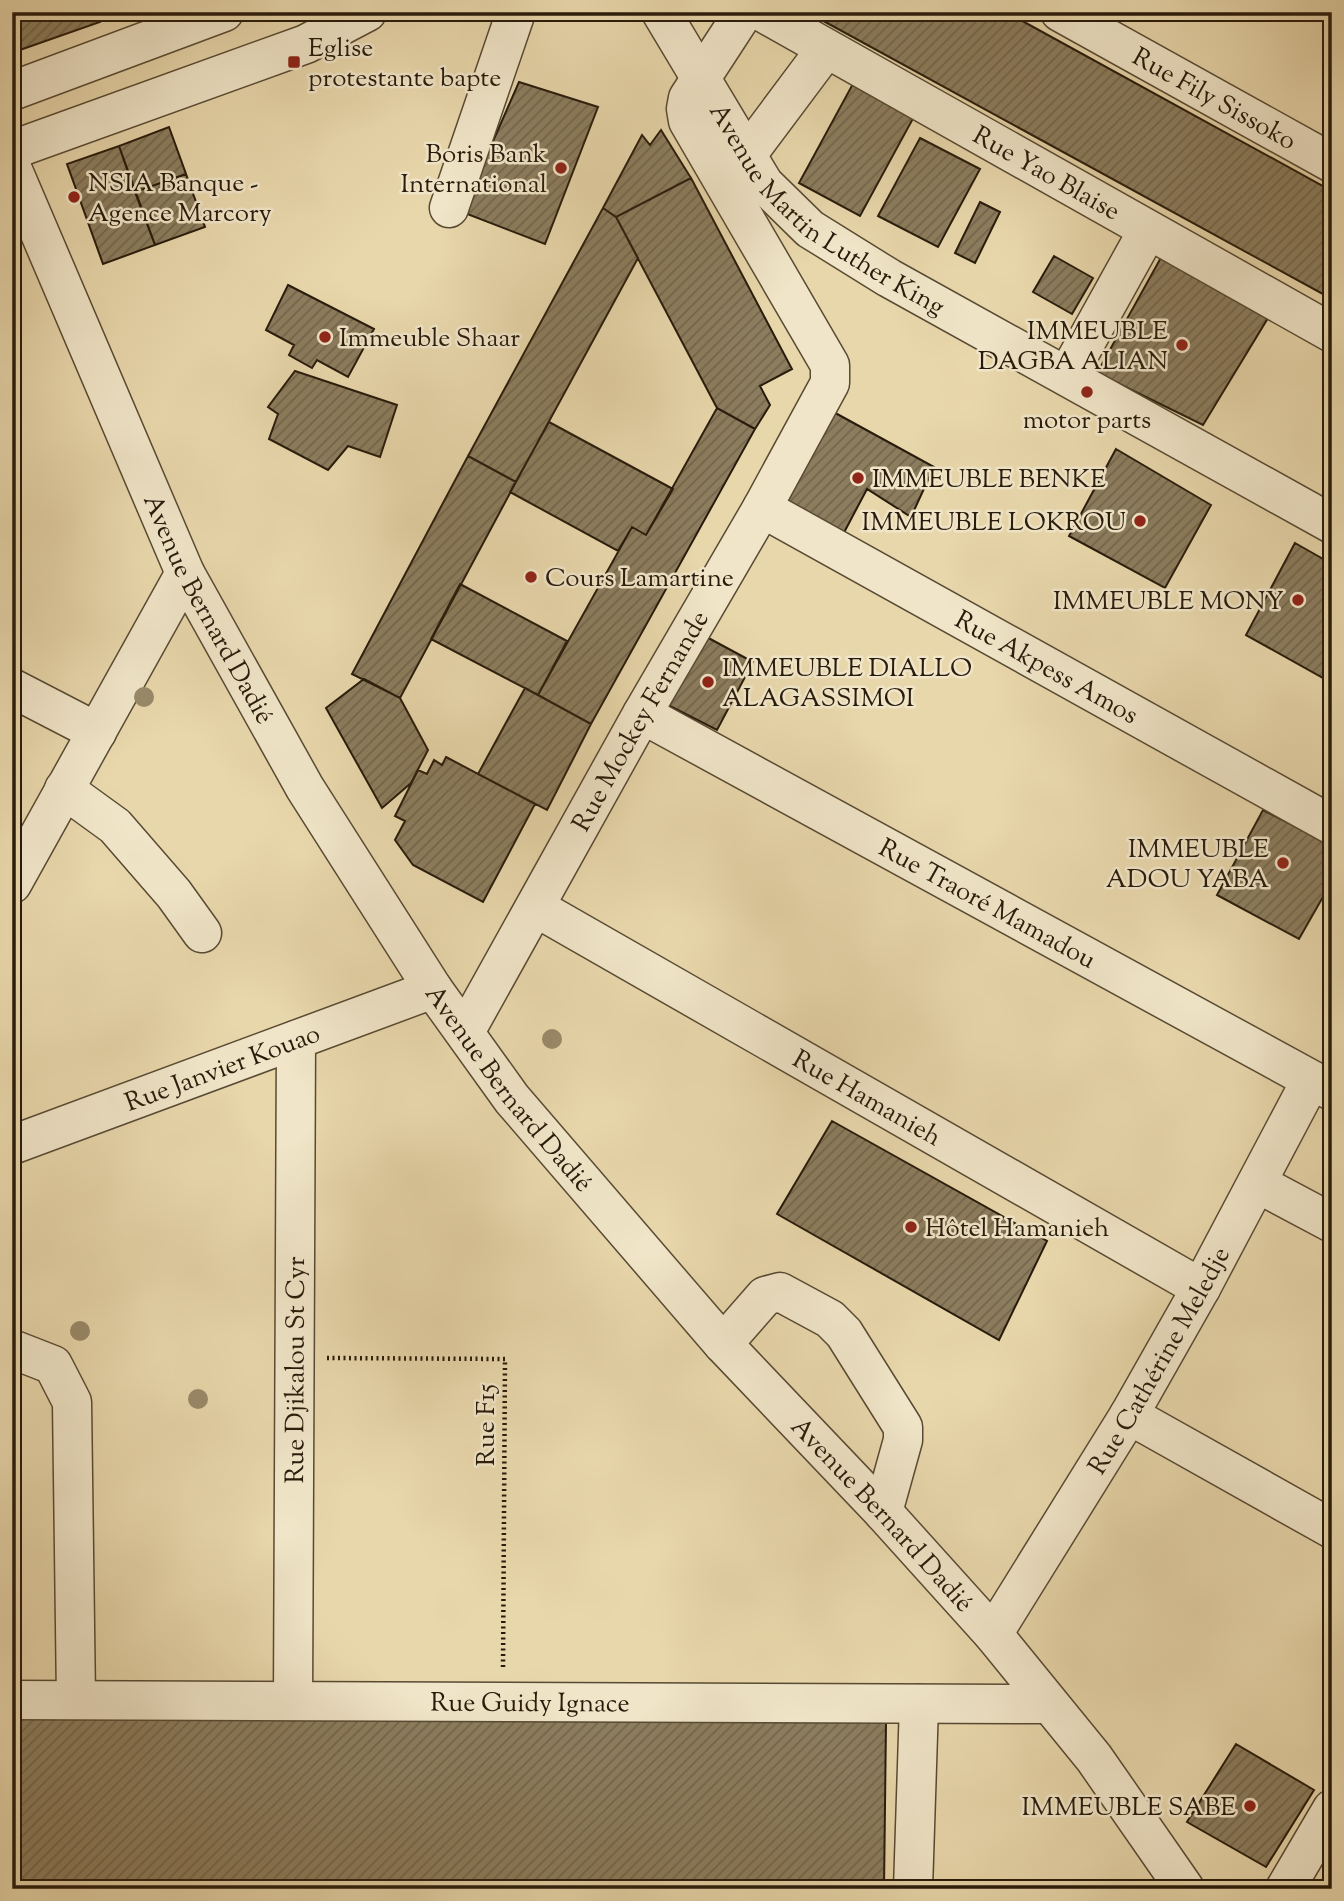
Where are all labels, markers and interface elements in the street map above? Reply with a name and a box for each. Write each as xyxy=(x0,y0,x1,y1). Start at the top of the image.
place label: Eglise protestante bapte xyxy=(308,31,501,98)
street label: Rue Fily Sissoko xyxy=(1125,40,1302,161)
marker: Eglise protestante bapte xyxy=(286,54,302,70)
street label: Avenue Martin Luther King xyxy=(699,97,951,326)
street label: Rue Yao Blaise xyxy=(965,118,1126,231)
place label: Boris Bank International xyxy=(401,137,547,204)
marker: Boris Bank International xyxy=(553,160,569,176)
place label: NSIA Banque - Agence Marcory xyxy=(88,166,272,233)
marker: NSIA Banque - Agence Marcory xyxy=(66,189,82,205)
place label: IMMEUBLE DAGBA ALIAN xyxy=(978,314,1168,381)
place label: Immeuble Shaar xyxy=(339,321,520,358)
marker: Immeuble Shaar xyxy=(317,329,333,345)
marker: IMMEUBLE DAGBA ALIAN xyxy=(1174,337,1190,353)
marker: motor parts xyxy=(1079,384,1095,400)
place label: motor parts xyxy=(1023,403,1151,440)
place label: IMMEUBLE BENKE xyxy=(872,462,1106,499)
marker: IMMEUBLE BENKE xyxy=(850,470,866,486)
street label: Avenue Bernard Dadié xyxy=(133,489,282,731)
place label: IMMEUBLE LOKROU xyxy=(862,505,1126,542)
marker: IMMEUBLE LOKROU xyxy=(1132,513,1148,529)
place label: Cours Lamartine xyxy=(545,561,734,598)
marker: Cours Lamartine xyxy=(523,569,539,585)
place label: IMMEUBLE MONY xyxy=(1053,584,1284,621)
marker: IMMEUBLE MONY xyxy=(1290,592,1306,608)
street label: Rue Akpess Amos xyxy=(947,603,1144,735)
street label: Rue Mockey Fernande xyxy=(564,604,719,839)
place label: IMMEUBLE DIALLO ALAGASSIMOI xyxy=(722,651,972,718)
marker: IMMEUBLE DIALLO ALAGASSIMOI xyxy=(700,674,716,690)
street label: Rue Traoré Mamadou xyxy=(871,831,1102,979)
place label: IMMEUBLE ADOU YABA xyxy=(1106,832,1269,899)
marker: IMMEUBLE ADOU YABA xyxy=(1275,855,1291,871)
street label: Avenue Bernard Dadié xyxy=(415,978,600,1201)
street label: Rue Janvier Kouao xyxy=(120,1016,326,1123)
street label: Rue Hamanieh xyxy=(785,1042,948,1157)
place label: Hôtel Hamanieh xyxy=(925,1211,1109,1248)
marker: Hôtel Hamanieh xyxy=(903,1219,919,1235)
street label: Rue Cathérine Meledje xyxy=(1080,1241,1241,1483)
street label: Rue Djikalou St Cyr xyxy=(278,1256,316,1484)
street label: Rue F15 xyxy=(469,1384,506,1466)
street label: Avenue Bernard Dadié xyxy=(781,1410,981,1621)
street label: Rue Guidy Ignace xyxy=(430,1686,630,1723)
place label: IMMEUBLE SABE xyxy=(1022,1790,1236,1827)
marker: IMMEUBLE SABE xyxy=(1242,1798,1258,1814)

